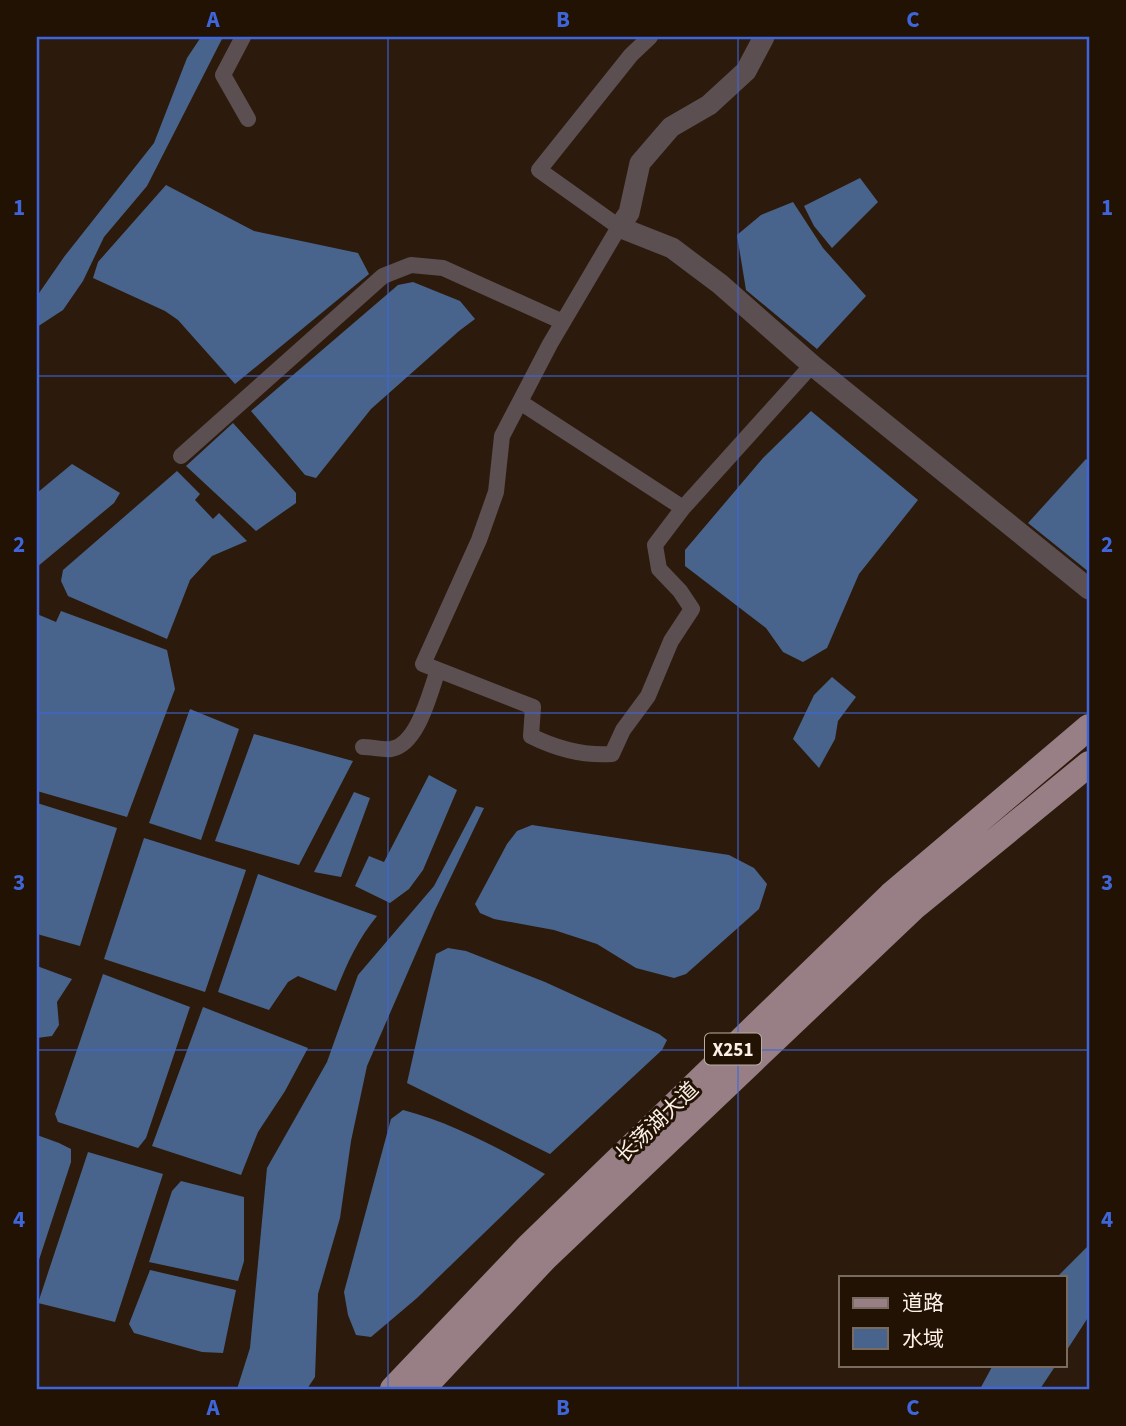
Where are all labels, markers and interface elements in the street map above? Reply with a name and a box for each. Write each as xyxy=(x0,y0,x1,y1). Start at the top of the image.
text: A xyxy=(205,3,220,36)
text: B xyxy=(556,3,570,36)
text: C xyxy=(906,3,920,36)
text: 1 xyxy=(13,191,25,224)
text: 1 xyxy=(1101,191,1113,224)
text: 2 xyxy=(13,528,25,561)
text: 2 xyxy=(1101,528,1113,561)
text: 3 xyxy=(13,866,25,899)
text: 3 xyxy=(1101,866,1113,899)
road number: X251 xyxy=(705,1034,761,1064)
street label: 长荡湖大道 xyxy=(609,1075,705,1169)
text: 4 xyxy=(13,1203,25,1236)
text: 4 xyxy=(1101,1203,1113,1236)
legend xyxy=(839,1276,1066,1366)
text: 道路 xyxy=(902,1288,944,1318)
text: 水域 xyxy=(902,1324,944,1354)
text: A xyxy=(205,1391,220,1424)
text: B xyxy=(556,1391,570,1424)
text: C xyxy=(906,1391,920,1424)

